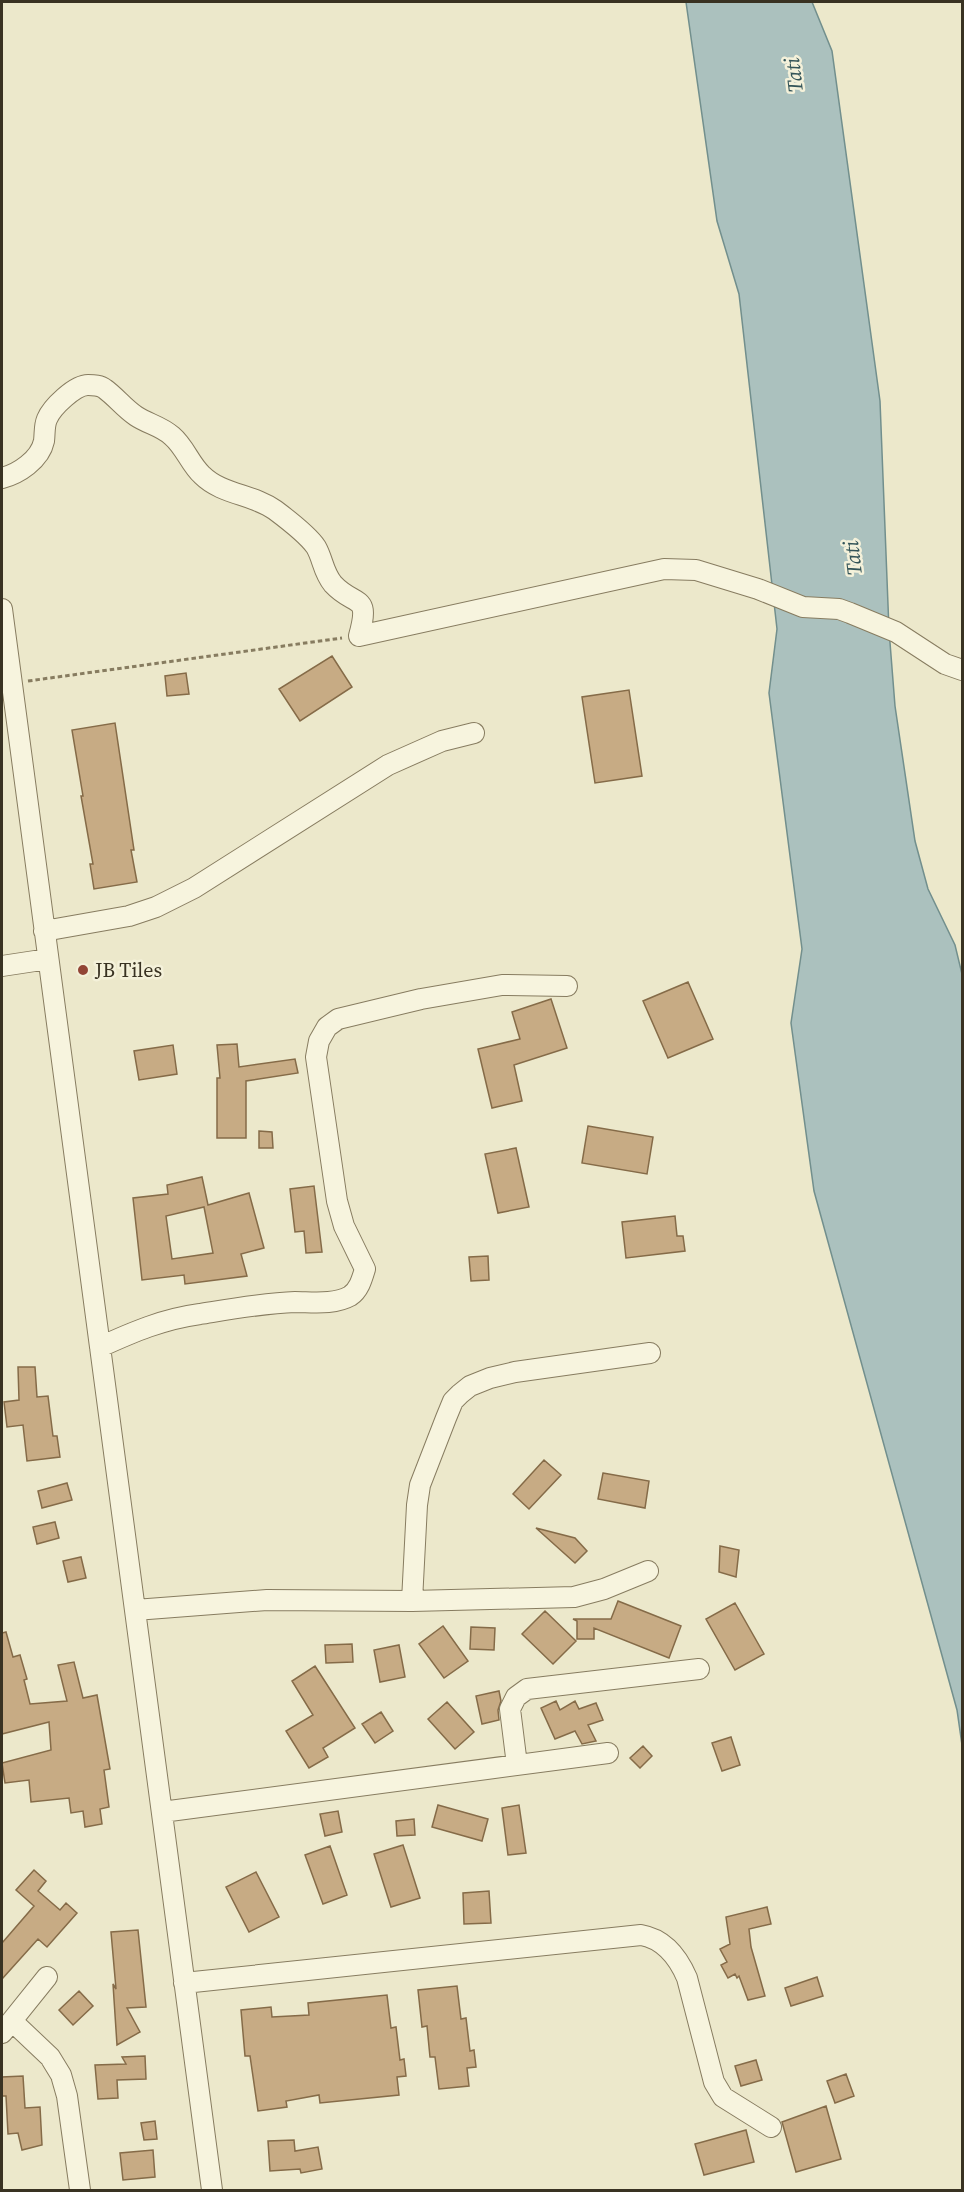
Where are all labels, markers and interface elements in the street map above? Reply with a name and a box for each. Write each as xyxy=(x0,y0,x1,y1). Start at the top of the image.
water label: Tati xyxy=(777,55,810,94)
water label: Tati xyxy=(836,538,869,577)
place label: JB Tiles xyxy=(94,956,162,984)
marker: JB Tiles xyxy=(76,963,90,977)

